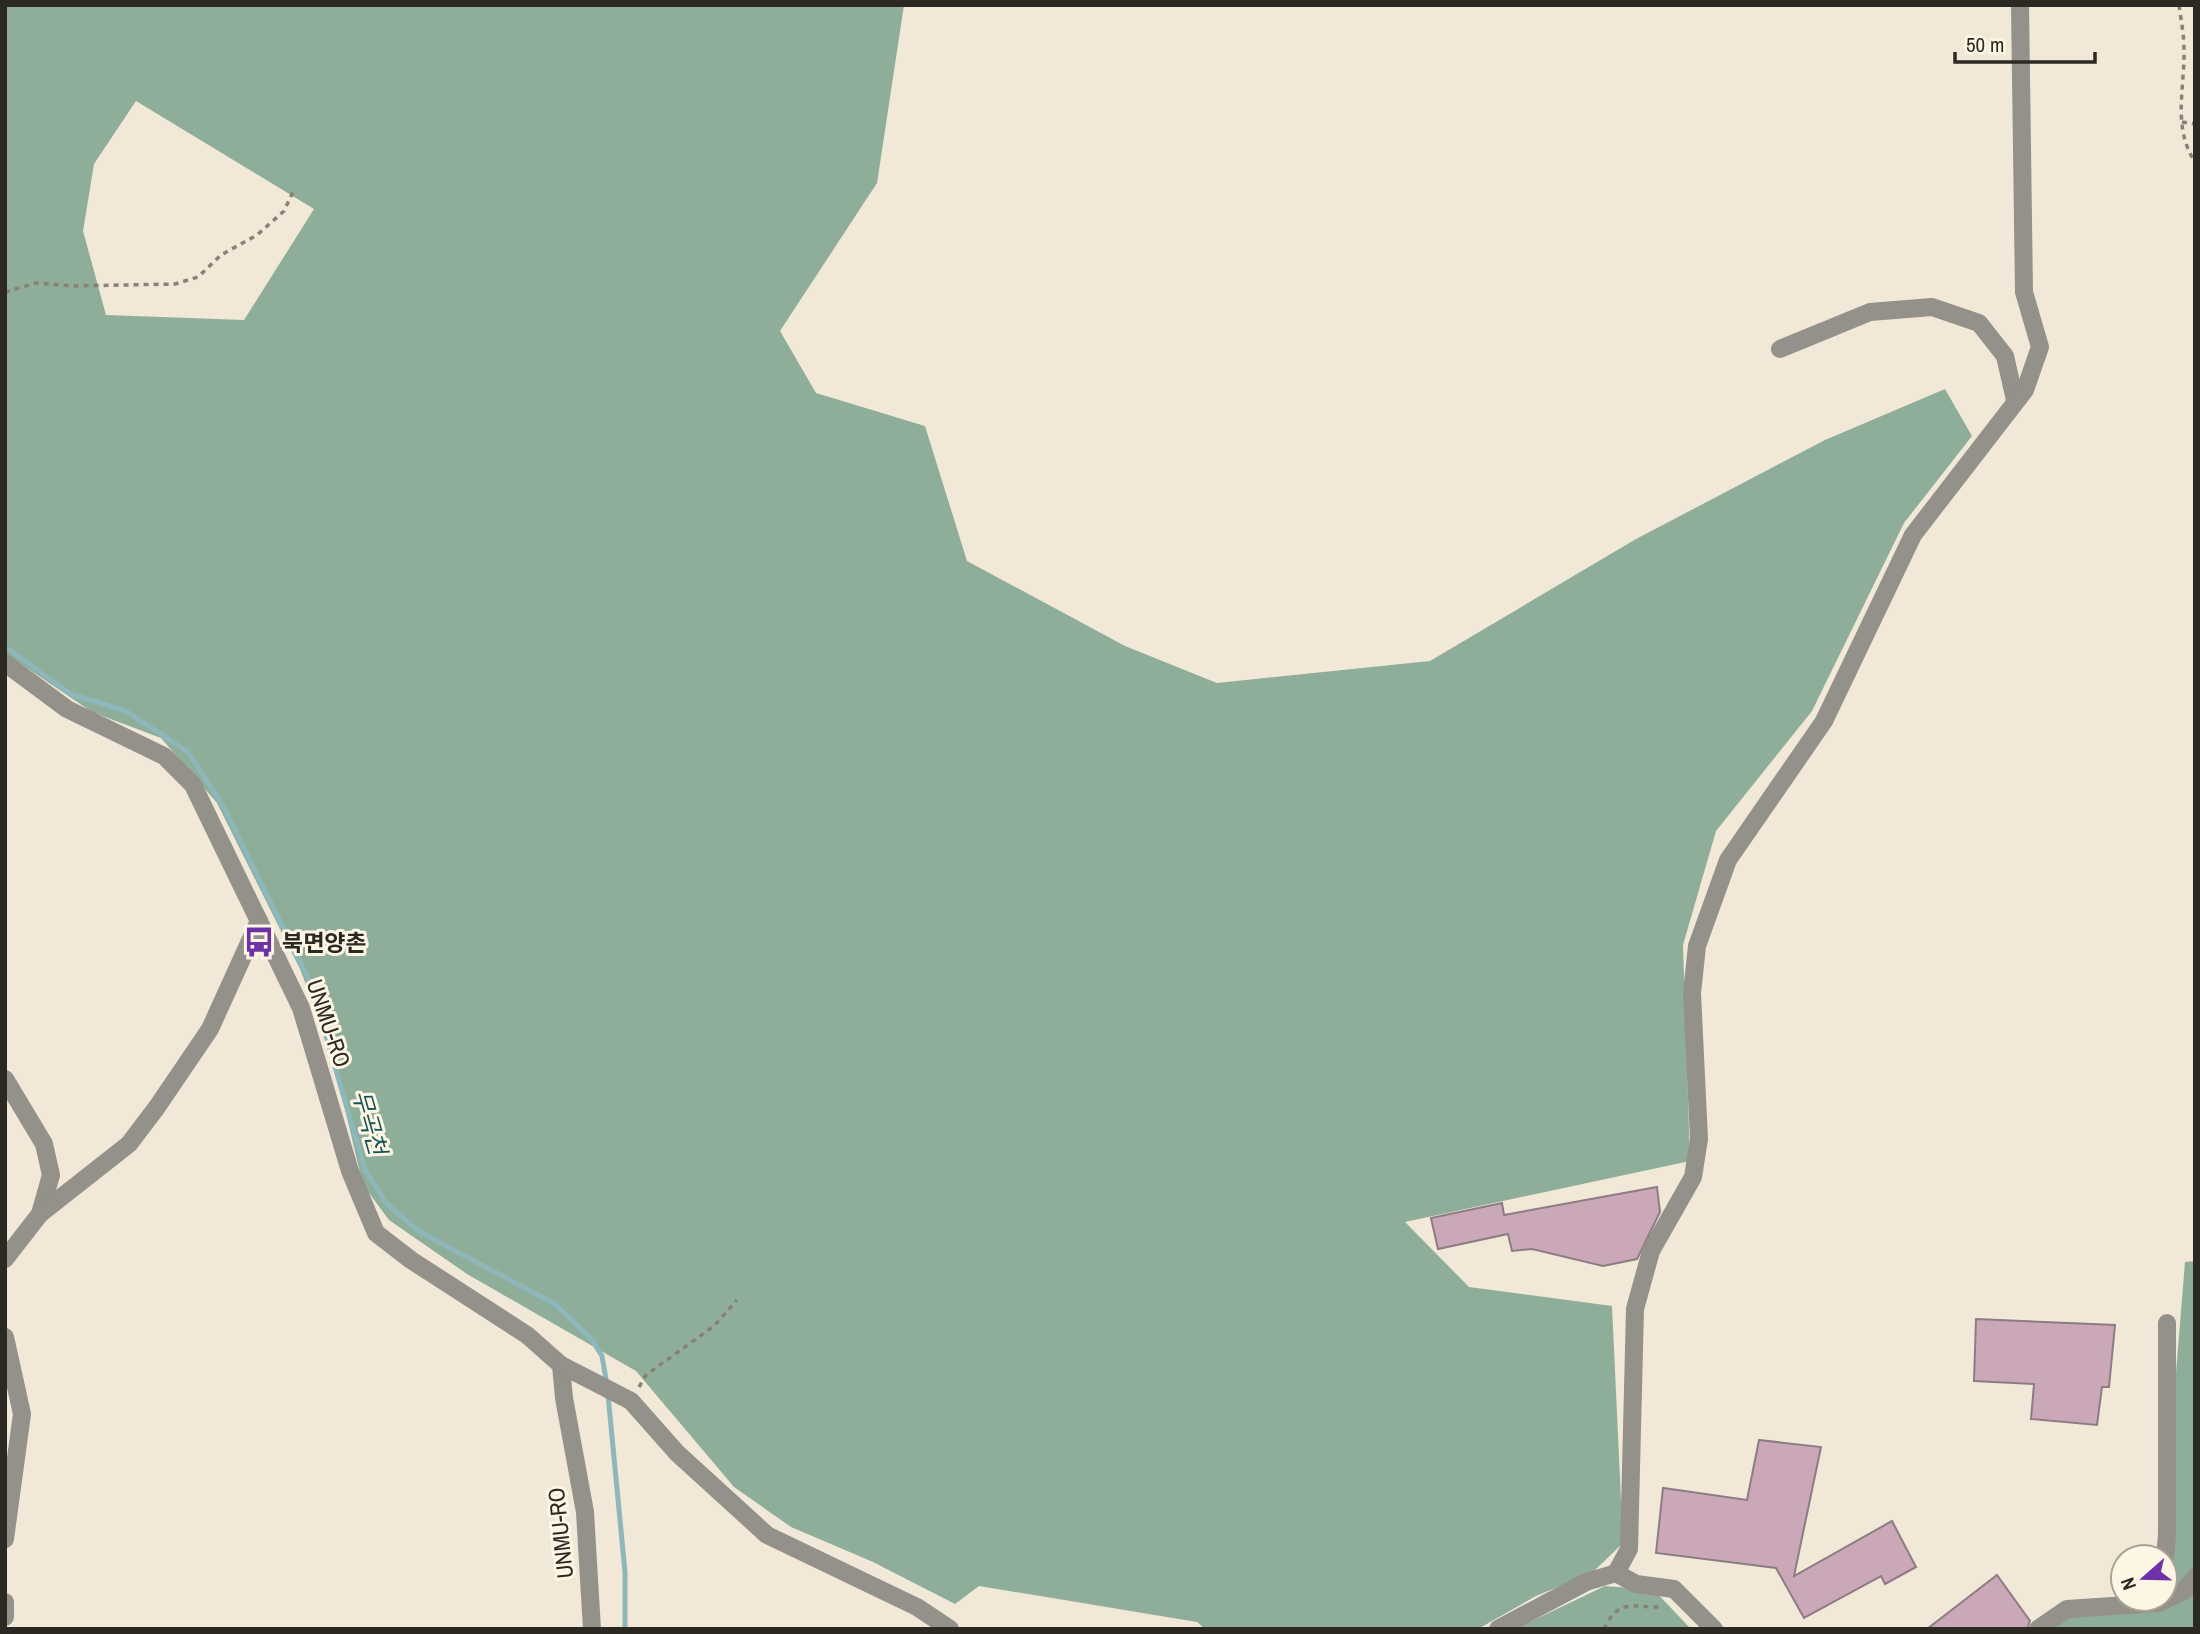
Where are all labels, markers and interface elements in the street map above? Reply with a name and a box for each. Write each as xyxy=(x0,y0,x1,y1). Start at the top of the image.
scale bar xyxy=(1955,21,2095,65)
text: 50 m xyxy=(1966,30,2004,59)
bus stop icon: 북면양촌 xyxy=(242,925,276,959)
place label: 북면양촌 xyxy=(282,927,367,958)
street label: UNMU-RO xyxy=(300,975,358,1071)
water label: 무곡천 xyxy=(345,1086,395,1161)
street label: UNMU-RO xyxy=(540,1486,580,1580)
north arrow xyxy=(2109,1543,2179,1613)
text: N xyxy=(2114,1574,2142,1594)

